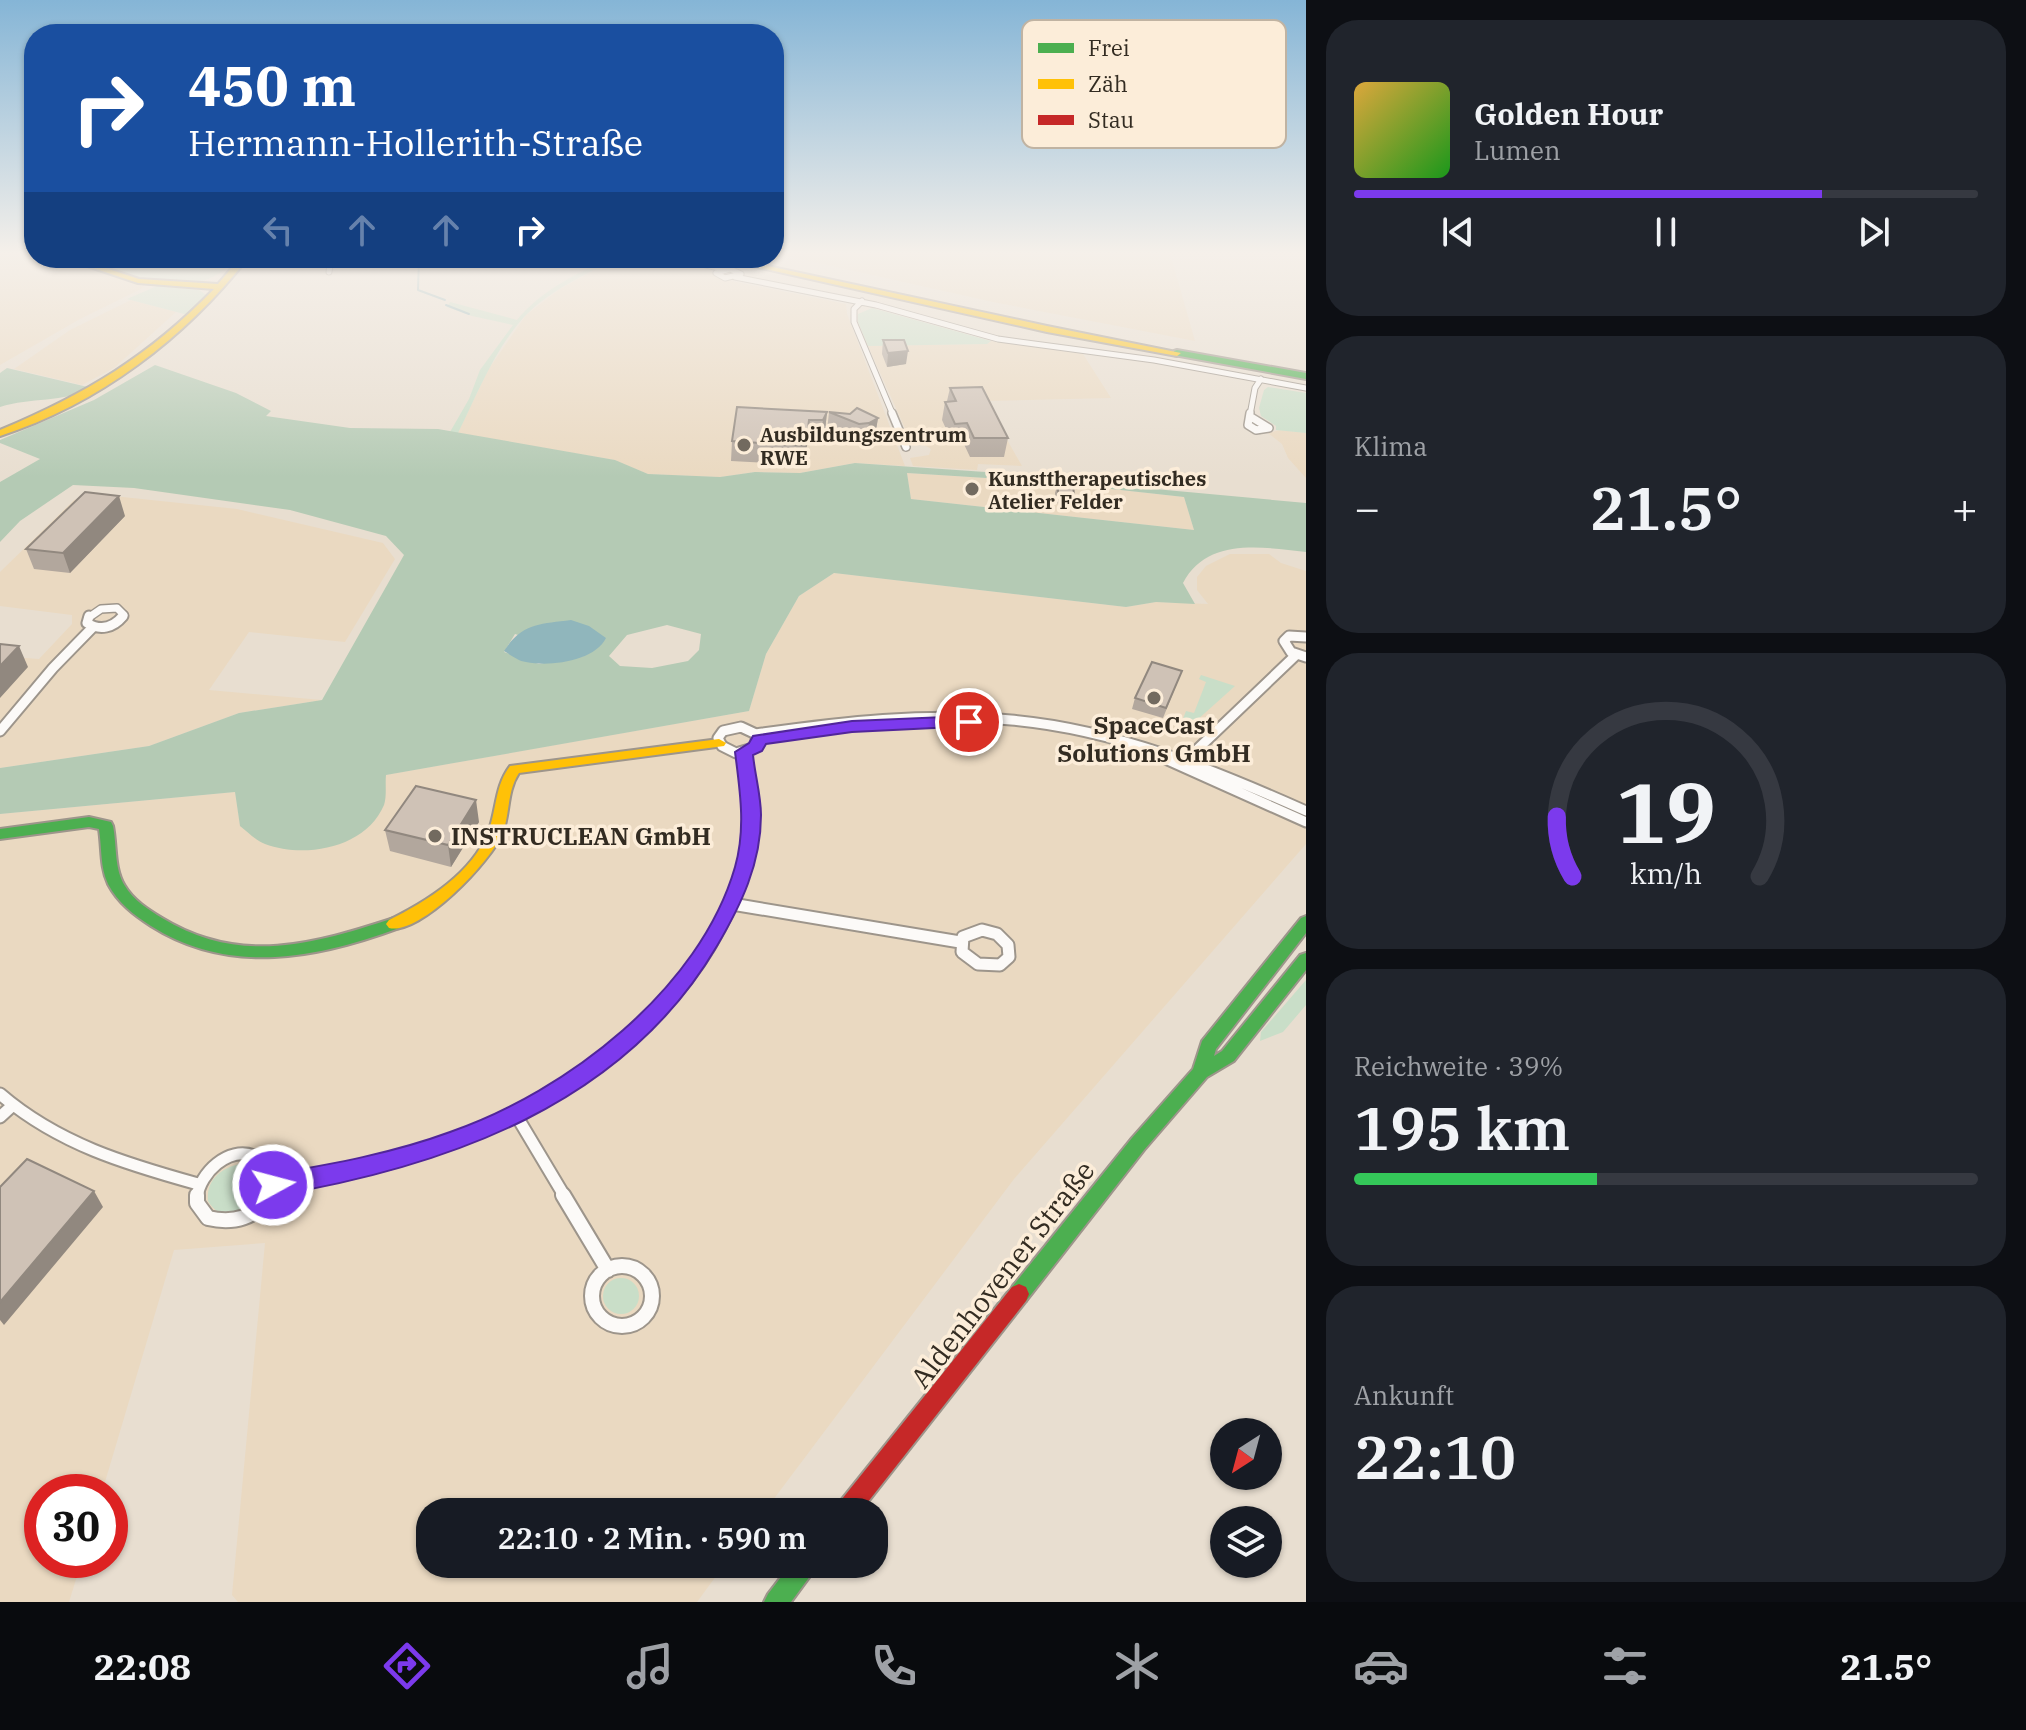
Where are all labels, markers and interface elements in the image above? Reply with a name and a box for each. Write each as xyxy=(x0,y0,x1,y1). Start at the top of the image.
legend xyxy=(1022,20,1286,148)
text: Frei xyxy=(1088,33,1130,62)
text: 450 m xyxy=(188,49,356,121)
icon: right xyxy=(56,56,160,160)
text: Zäh xyxy=(1088,69,1128,98)
text: Golden Hour xyxy=(1474,94,1663,133)
text: Stau xyxy=(1088,105,1134,134)
text: Hermann-Hollerith-Straße xyxy=(188,119,643,166)
text: Lumen xyxy=(1474,133,1561,167)
icon: left xyxy=(256,208,300,252)
icon: ahead xyxy=(340,208,384,252)
icon: ahead xyxy=(424,208,468,252)
icon: right xyxy=(508,208,552,252)
icon: previous xyxy=(1436,210,1480,254)
icon: pause xyxy=(1644,210,1688,254)
icon: next xyxy=(1852,210,1896,254)
place label: Ausbildungszentrum RWE xyxy=(760,421,967,471)
text: Klima xyxy=(1354,429,1427,463)
marker: Ausbildungszentrum RWE xyxy=(735,436,753,454)
place label: Kunsttherapeutisches Atelier Felder xyxy=(988,465,1206,515)
text: 21.5° xyxy=(1590,468,1742,547)
text: − xyxy=(1354,479,1380,536)
text: + xyxy=(1952,479,1978,536)
marker: Kunsttherapeutisches Atelier Felder xyxy=(963,480,981,498)
pin xyxy=(935,688,1003,756)
marker: SpaceCast Solutions GmbH xyxy=(1145,689,1163,707)
icon: arrive xyxy=(947,700,991,744)
place label: SpaceCast Solutions GmbH xyxy=(1057,709,1251,769)
text: 19 xyxy=(1616,758,1716,866)
place label: INSTRUCLEAN GmbH xyxy=(451,820,711,852)
marker: INSTRUCLEAN GmbH xyxy=(426,827,444,845)
text: km/h xyxy=(1630,855,1702,892)
text: Reichweite · 39% xyxy=(1354,1049,1563,1083)
text: 195 km xyxy=(1354,1088,1570,1167)
position arrow xyxy=(231,1143,315,1227)
street label: Aldenhovener Straße xyxy=(902,1153,1102,1395)
text: Ankunft xyxy=(1354,1378,1454,1412)
text: 22:10 xyxy=(1354,1417,1516,1496)
north arrow xyxy=(1210,1418,1282,1490)
map controls xyxy=(1210,1418,1282,1578)
speed limit sign: 30 xyxy=(24,1474,128,1578)
button: layers xyxy=(1210,1506,1282,1578)
text: 22:10 · 2 Min. · 590 m xyxy=(497,1518,807,1557)
icon: directions xyxy=(379,1638,435,1694)
icon: music xyxy=(622,1638,678,1694)
icon: phone xyxy=(866,1638,922,1694)
icon: climate xyxy=(1109,1638,1165,1694)
icon: car xyxy=(1353,1638,1409,1694)
icon: filters xyxy=(1597,1638,1653,1694)
text: 22:08 xyxy=(94,1643,191,1690)
text: 21.5° xyxy=(1840,1643,1932,1690)

